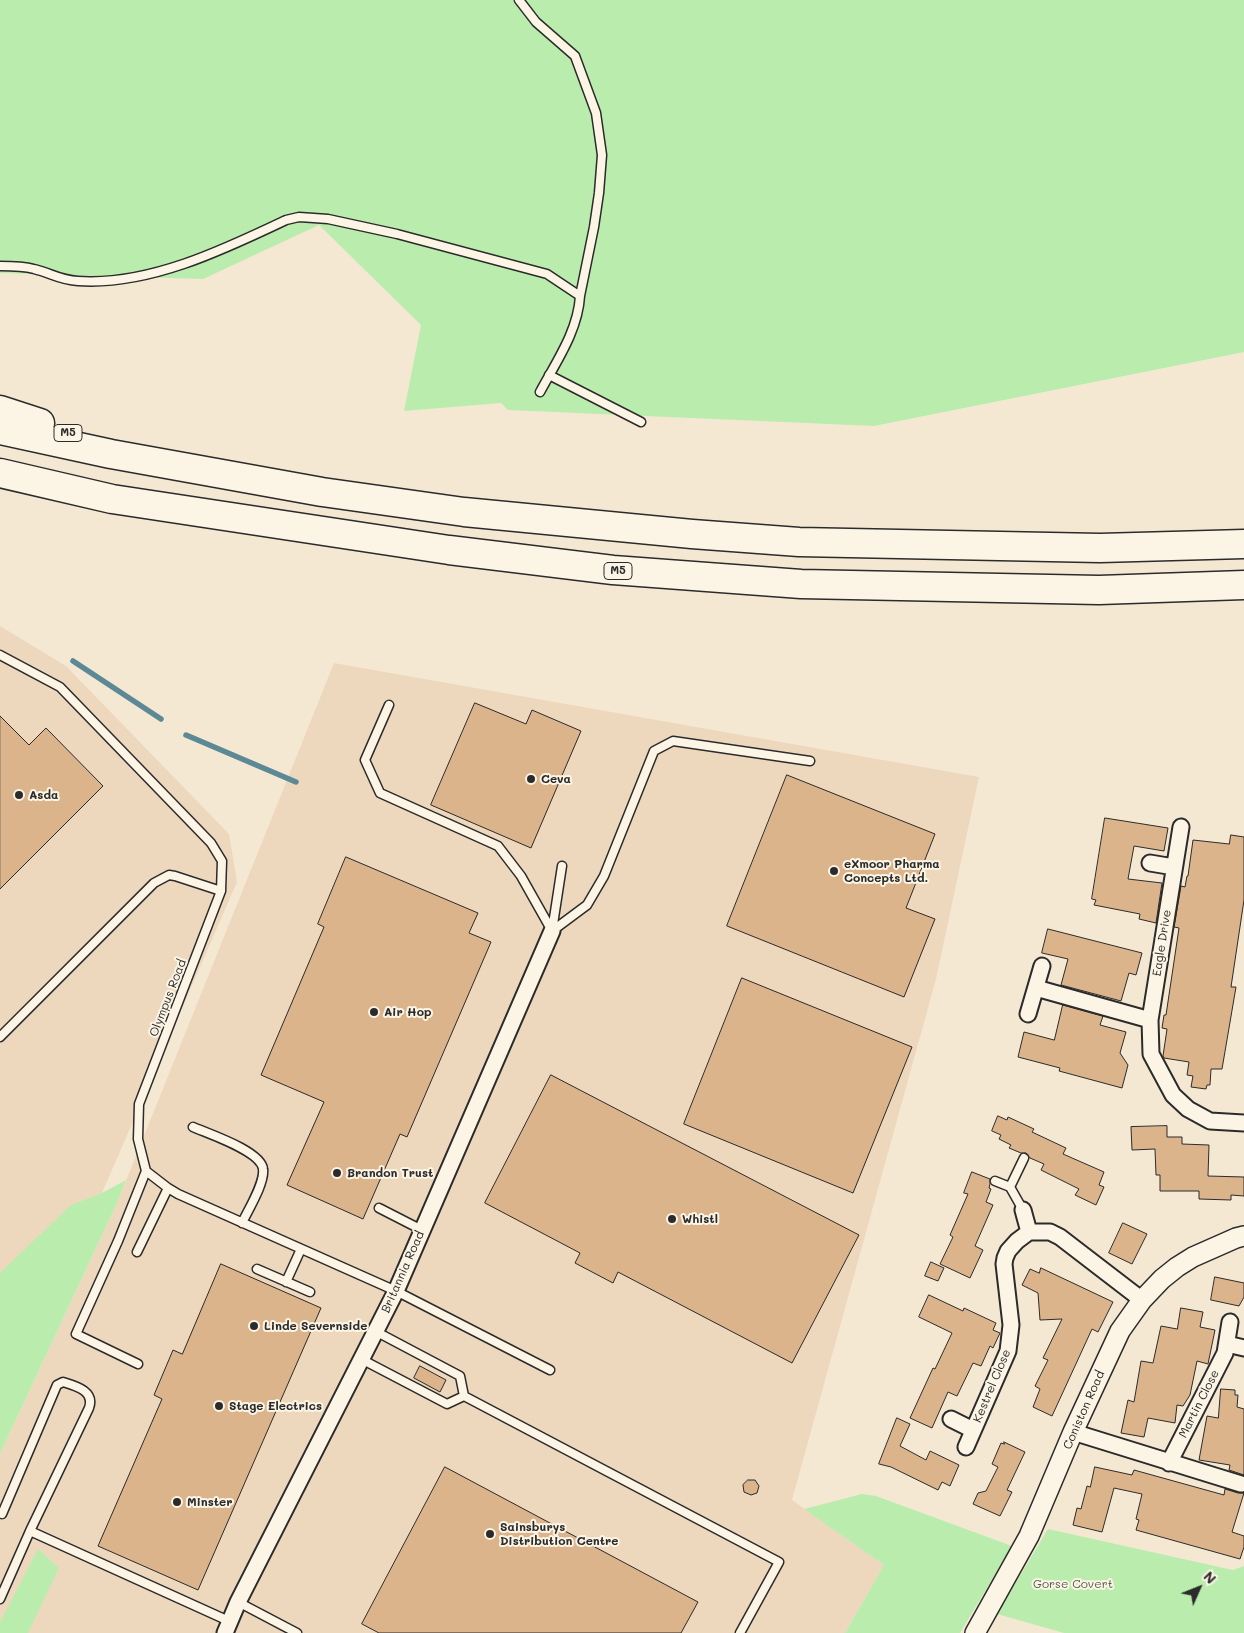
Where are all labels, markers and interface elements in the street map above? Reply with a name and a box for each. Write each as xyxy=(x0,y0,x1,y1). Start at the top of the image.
road number: M5 xyxy=(54,424,82,442)
road number: M5 xyxy=(604,562,632,580)
place label: Ceva xyxy=(541,772,571,786)
marker: Ceva xyxy=(525,773,537,785)
place label: Asda xyxy=(29,788,58,802)
marker: Asda xyxy=(13,789,25,801)
place label: eXmoor Pharma Concepts Ltd. xyxy=(844,857,940,885)
marker: eXmoor Pharma Concepts Ltd. xyxy=(828,865,840,877)
street label: Eagle Drive xyxy=(1150,909,1174,977)
street label: Olympus Road xyxy=(147,957,189,1039)
place label: Air Hop xyxy=(384,1005,431,1019)
marker: Air Hop xyxy=(368,1006,380,1018)
place label: Brandon Trust xyxy=(347,1166,433,1180)
marker: Brandon Trust xyxy=(331,1167,343,1179)
place label: Whistl xyxy=(682,1212,718,1226)
marker: Whistl xyxy=(666,1213,678,1225)
street label: Britannia Road xyxy=(379,1229,427,1315)
place label: Linde Severnside xyxy=(264,1319,367,1333)
marker: Linde Severnside xyxy=(248,1320,260,1332)
street label: Kestrel Close xyxy=(970,1347,1014,1425)
street label: Coniston Road xyxy=(1060,1368,1108,1452)
street label: Martin Close xyxy=(1176,1368,1222,1440)
place label: Stage Electrics xyxy=(229,1399,322,1413)
marker: Stage Electrics xyxy=(213,1400,225,1412)
place label: Minster xyxy=(187,1495,232,1509)
marker: Minster xyxy=(171,1496,183,1508)
place label: Sainsburys Distribution Centre xyxy=(500,1520,618,1548)
marker: Sainsburys Distribution Centre xyxy=(484,1528,496,1540)
north arrow xyxy=(1174,1563,1224,1613)
text: N xyxy=(1200,1567,1221,1588)
park label: Gorse Covert xyxy=(1033,1577,1113,1591)

